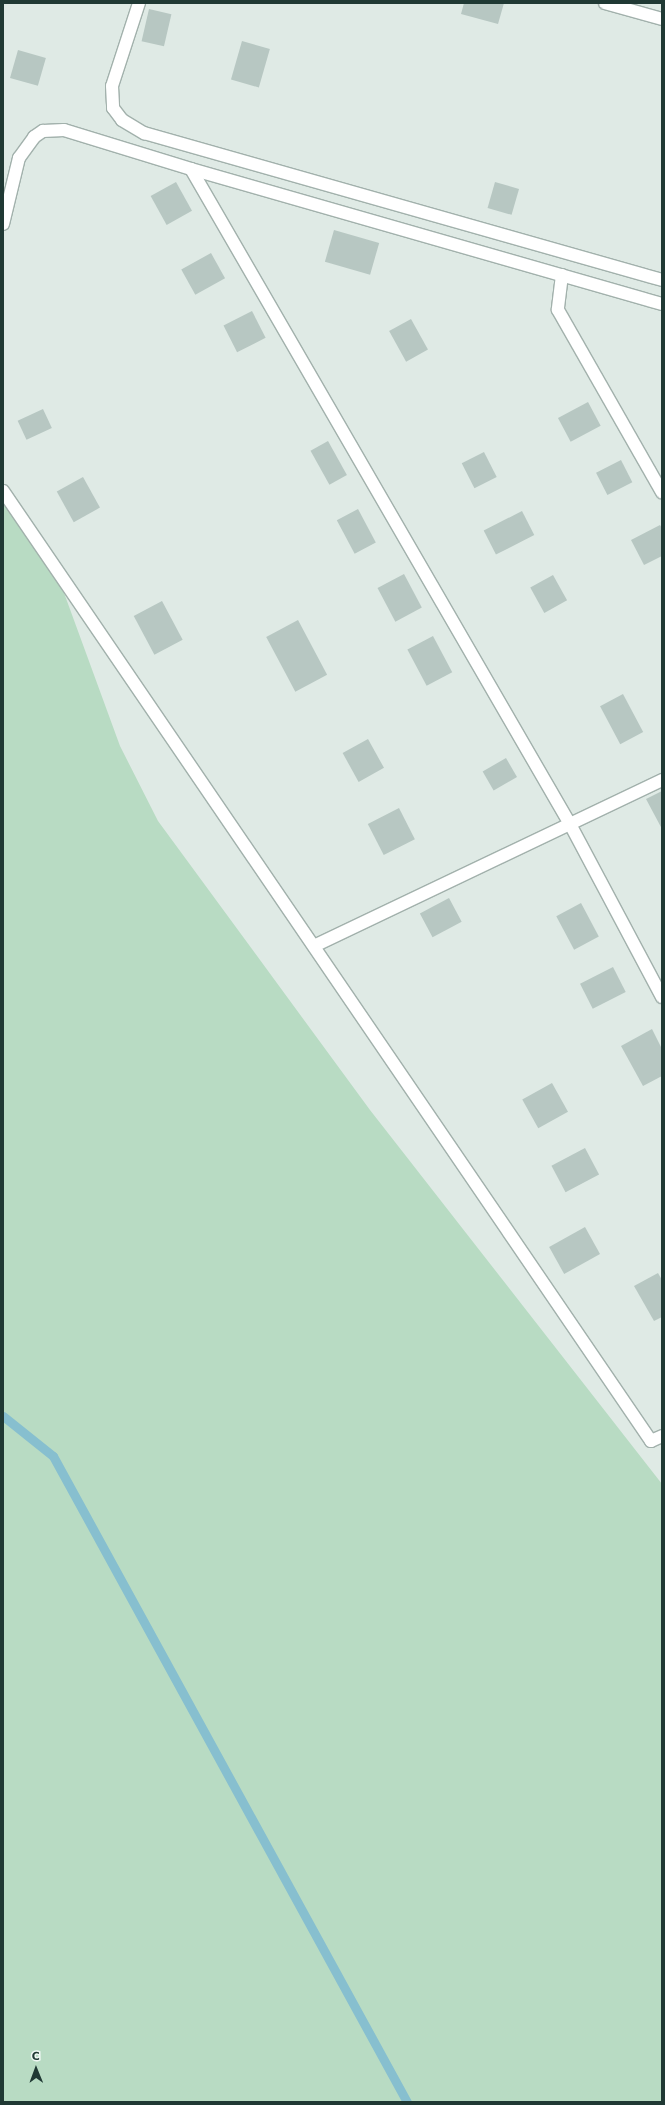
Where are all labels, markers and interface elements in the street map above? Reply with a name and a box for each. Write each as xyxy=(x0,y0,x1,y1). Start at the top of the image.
north arrow xyxy=(16,2049,56,2089)
text: С xyxy=(32,2050,40,2063)

